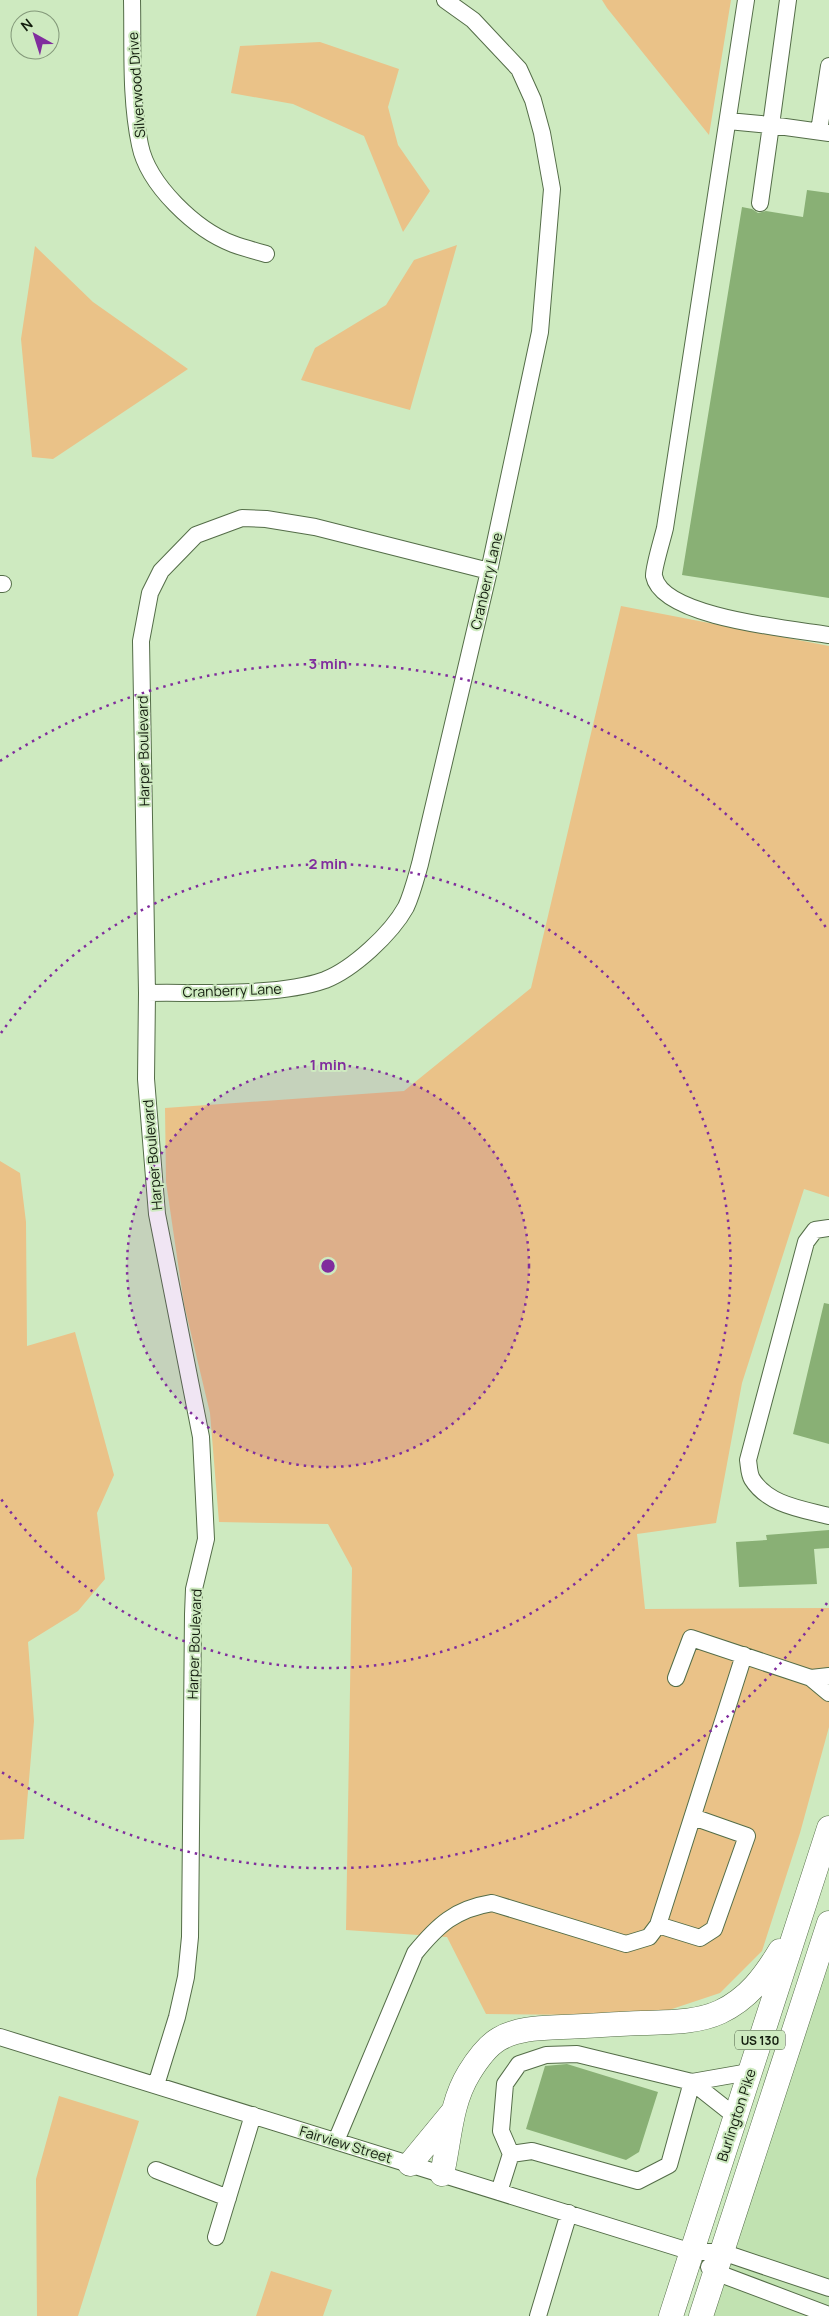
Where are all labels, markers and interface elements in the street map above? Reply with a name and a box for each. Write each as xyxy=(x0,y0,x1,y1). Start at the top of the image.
north arrow xyxy=(10,10,60,60)
text: N xyxy=(17,14,36,35)
street label: Silverwood Drive xyxy=(123,31,149,139)
street label: Cranberry Lane xyxy=(466,531,506,631)
text: 3 min xyxy=(309,653,347,674)
street label: Harper Boulevard xyxy=(133,695,153,807)
text: 2 min xyxy=(308,853,348,874)
street label: Cranberry Lane xyxy=(182,979,282,1001)
text: 1 min xyxy=(310,1054,346,1075)
street label: Harper Boulevard xyxy=(138,1099,166,1211)
centre of rings xyxy=(319,1257,337,1275)
street label: Harper Boulevard xyxy=(183,1588,205,1700)
road number: US 130 xyxy=(735,2030,785,2050)
street label: Burlington Pike xyxy=(712,2066,760,2164)
street label: Fairview Street xyxy=(297,2121,395,2167)

